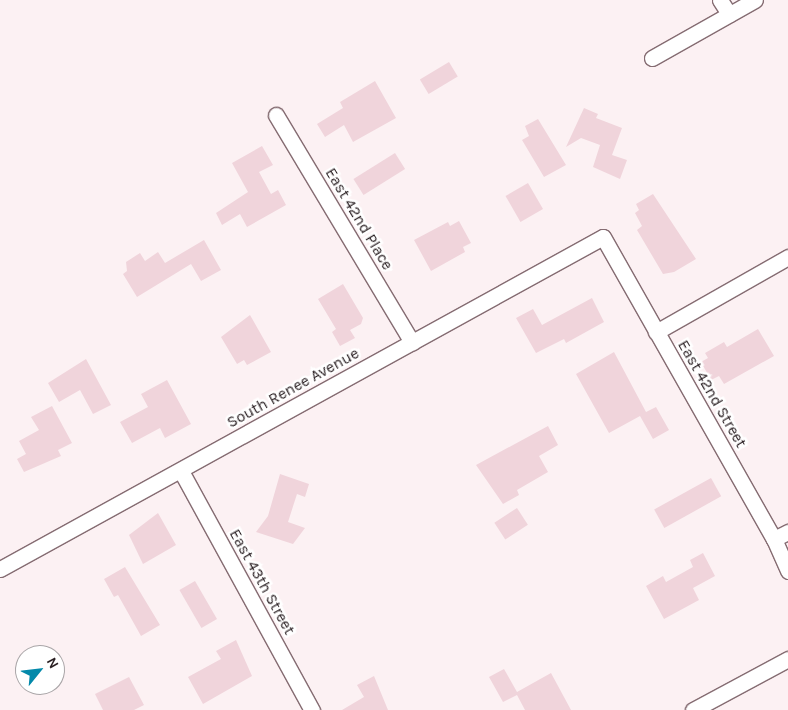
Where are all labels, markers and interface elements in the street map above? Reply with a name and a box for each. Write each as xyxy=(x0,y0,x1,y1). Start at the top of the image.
street label: East 42nd Place xyxy=(321,164,397,274)
street label: East 42nd Street xyxy=(673,337,751,451)
street label: South Renee Avenue xyxy=(224,344,362,432)
street label: East 43th Street xyxy=(225,526,299,638)
north arrow xyxy=(15,645,65,695)
text: N xyxy=(43,654,63,671)

